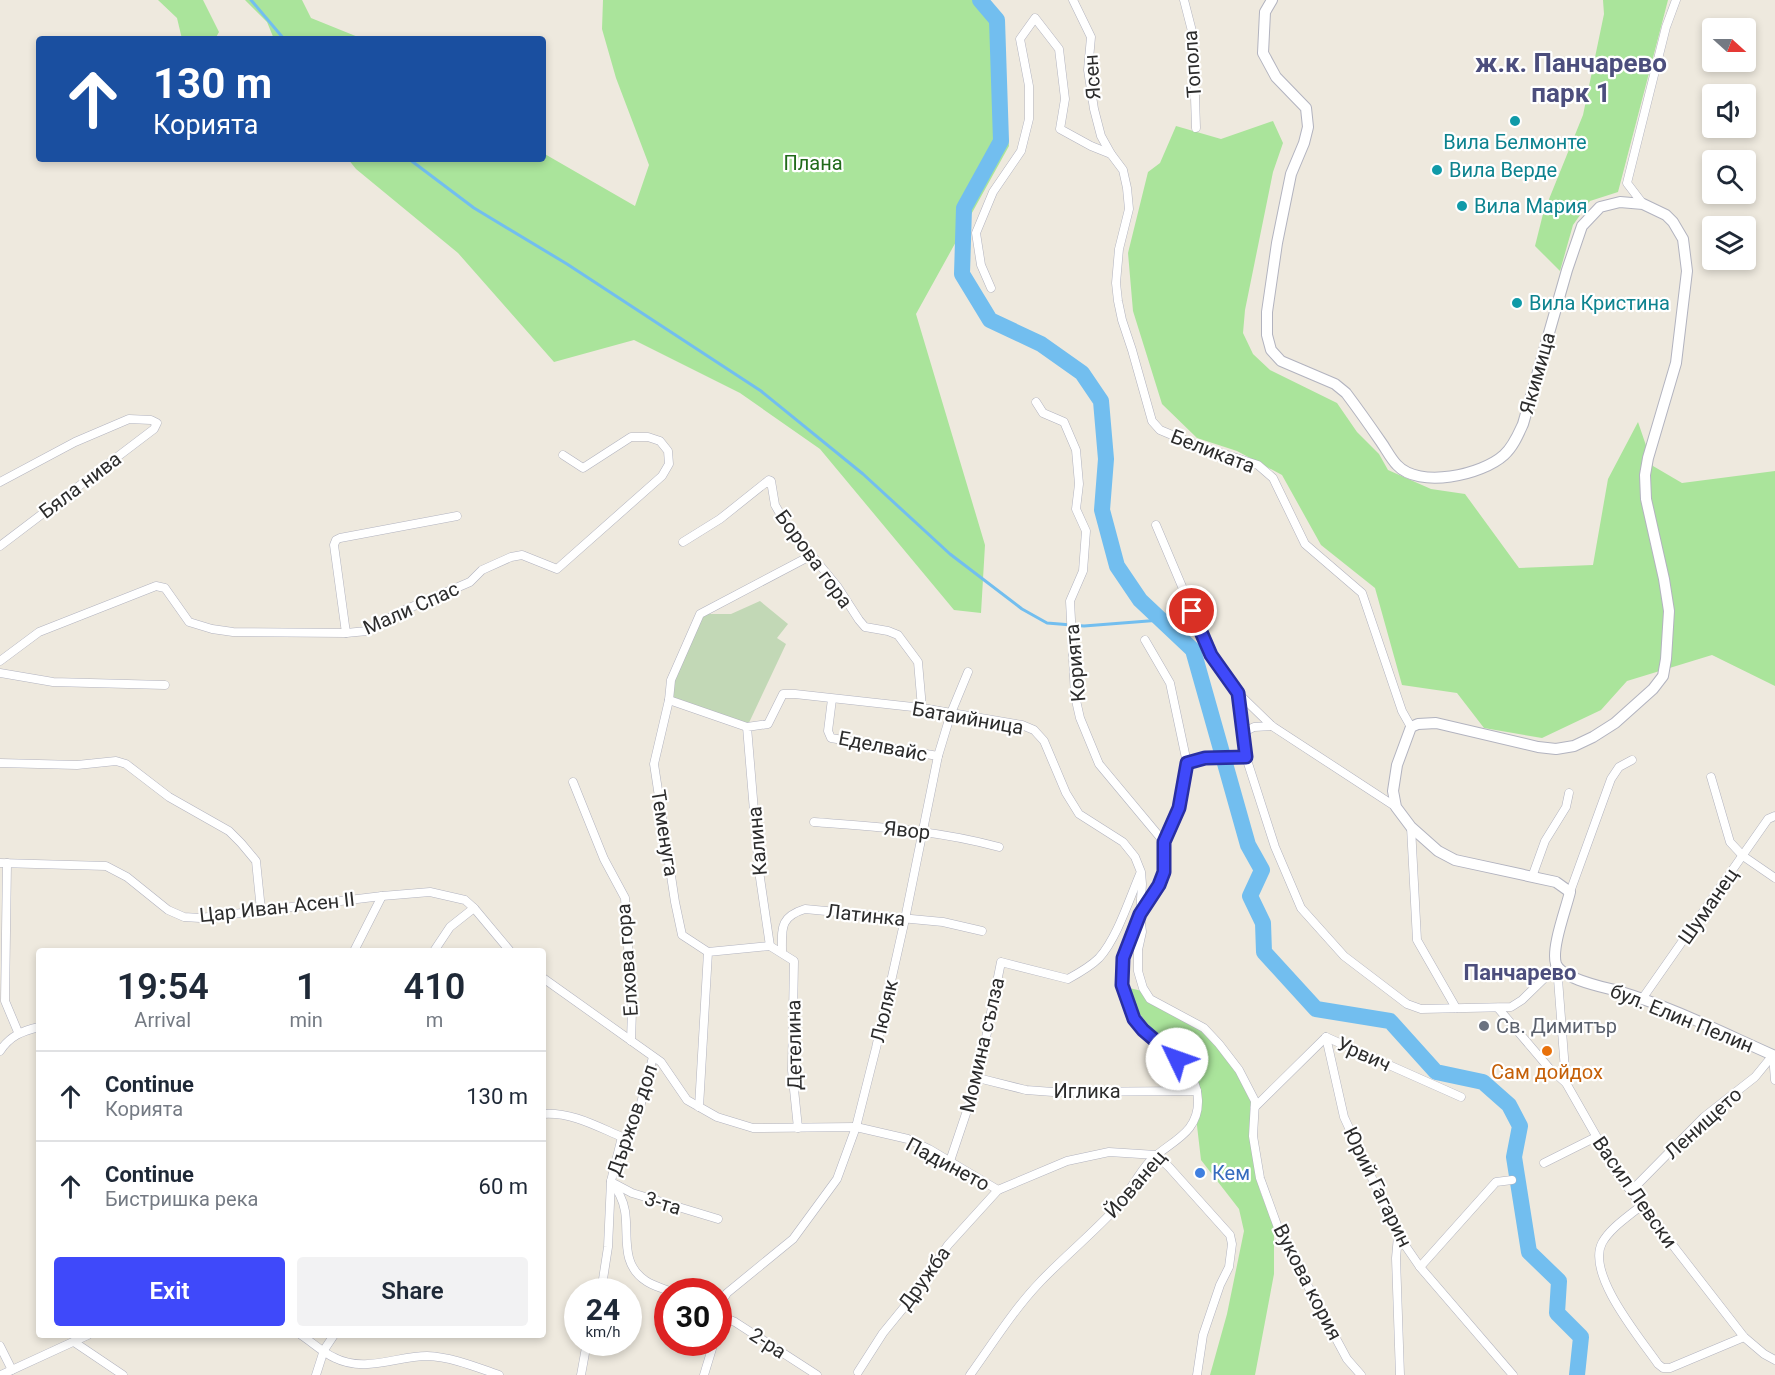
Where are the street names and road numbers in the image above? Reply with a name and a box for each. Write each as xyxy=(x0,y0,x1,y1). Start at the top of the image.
street label: Топола xyxy=(1178,29,1206,99)
street label: Ясен xyxy=(1078,54,1106,100)
street label: Якимица xyxy=(1514,329,1560,417)
street label: Беликата xyxy=(1168,424,1258,478)
street label: Бяла нива xyxy=(34,446,126,524)
street label: Борова гора xyxy=(770,505,858,613)
street label: Мали Спас xyxy=(359,576,463,640)
street label: Корията xyxy=(1060,623,1090,703)
street label: Батаийница xyxy=(910,696,1026,740)
street label: Еделвайс xyxy=(837,726,929,766)
street label: Теменуга xyxy=(646,788,684,878)
street label: Калина xyxy=(742,805,772,877)
street label: Явор xyxy=(882,816,932,844)
street label: Шуманец xyxy=(1673,863,1743,949)
street label: Цар Иван Асен II xyxy=(198,887,356,927)
street label: Латинка xyxy=(825,899,907,931)
street label: Елхова гора xyxy=(611,903,643,1017)
street label: Момина сълза xyxy=(955,975,1009,1115)
street label: Люляк xyxy=(865,977,903,1045)
street label: бул. Елин Пелин xyxy=(1607,978,1757,1058)
street label: Детелина xyxy=(781,1000,807,1090)
street label: Урвич xyxy=(1333,1032,1395,1076)
street label: Държов дол xyxy=(602,1061,662,1179)
street label: Иглика xyxy=(1053,1079,1121,1103)
street label: Ленището xyxy=(1659,1082,1747,1164)
street label: Юрий Гагарин xyxy=(1339,1123,1417,1251)
street label: Падинето xyxy=(902,1132,994,1196)
street label: Васил Левски xyxy=(1588,1132,1682,1252)
street label: Йованец xyxy=(1099,1145,1171,1223)
street label: 3-та xyxy=(642,1186,684,1220)
street label: Вукова кория xyxy=(1268,1220,1348,1344)
street label: Дружба xyxy=(893,1241,955,1315)
street label: 2-ра xyxy=(745,1322,791,1364)

